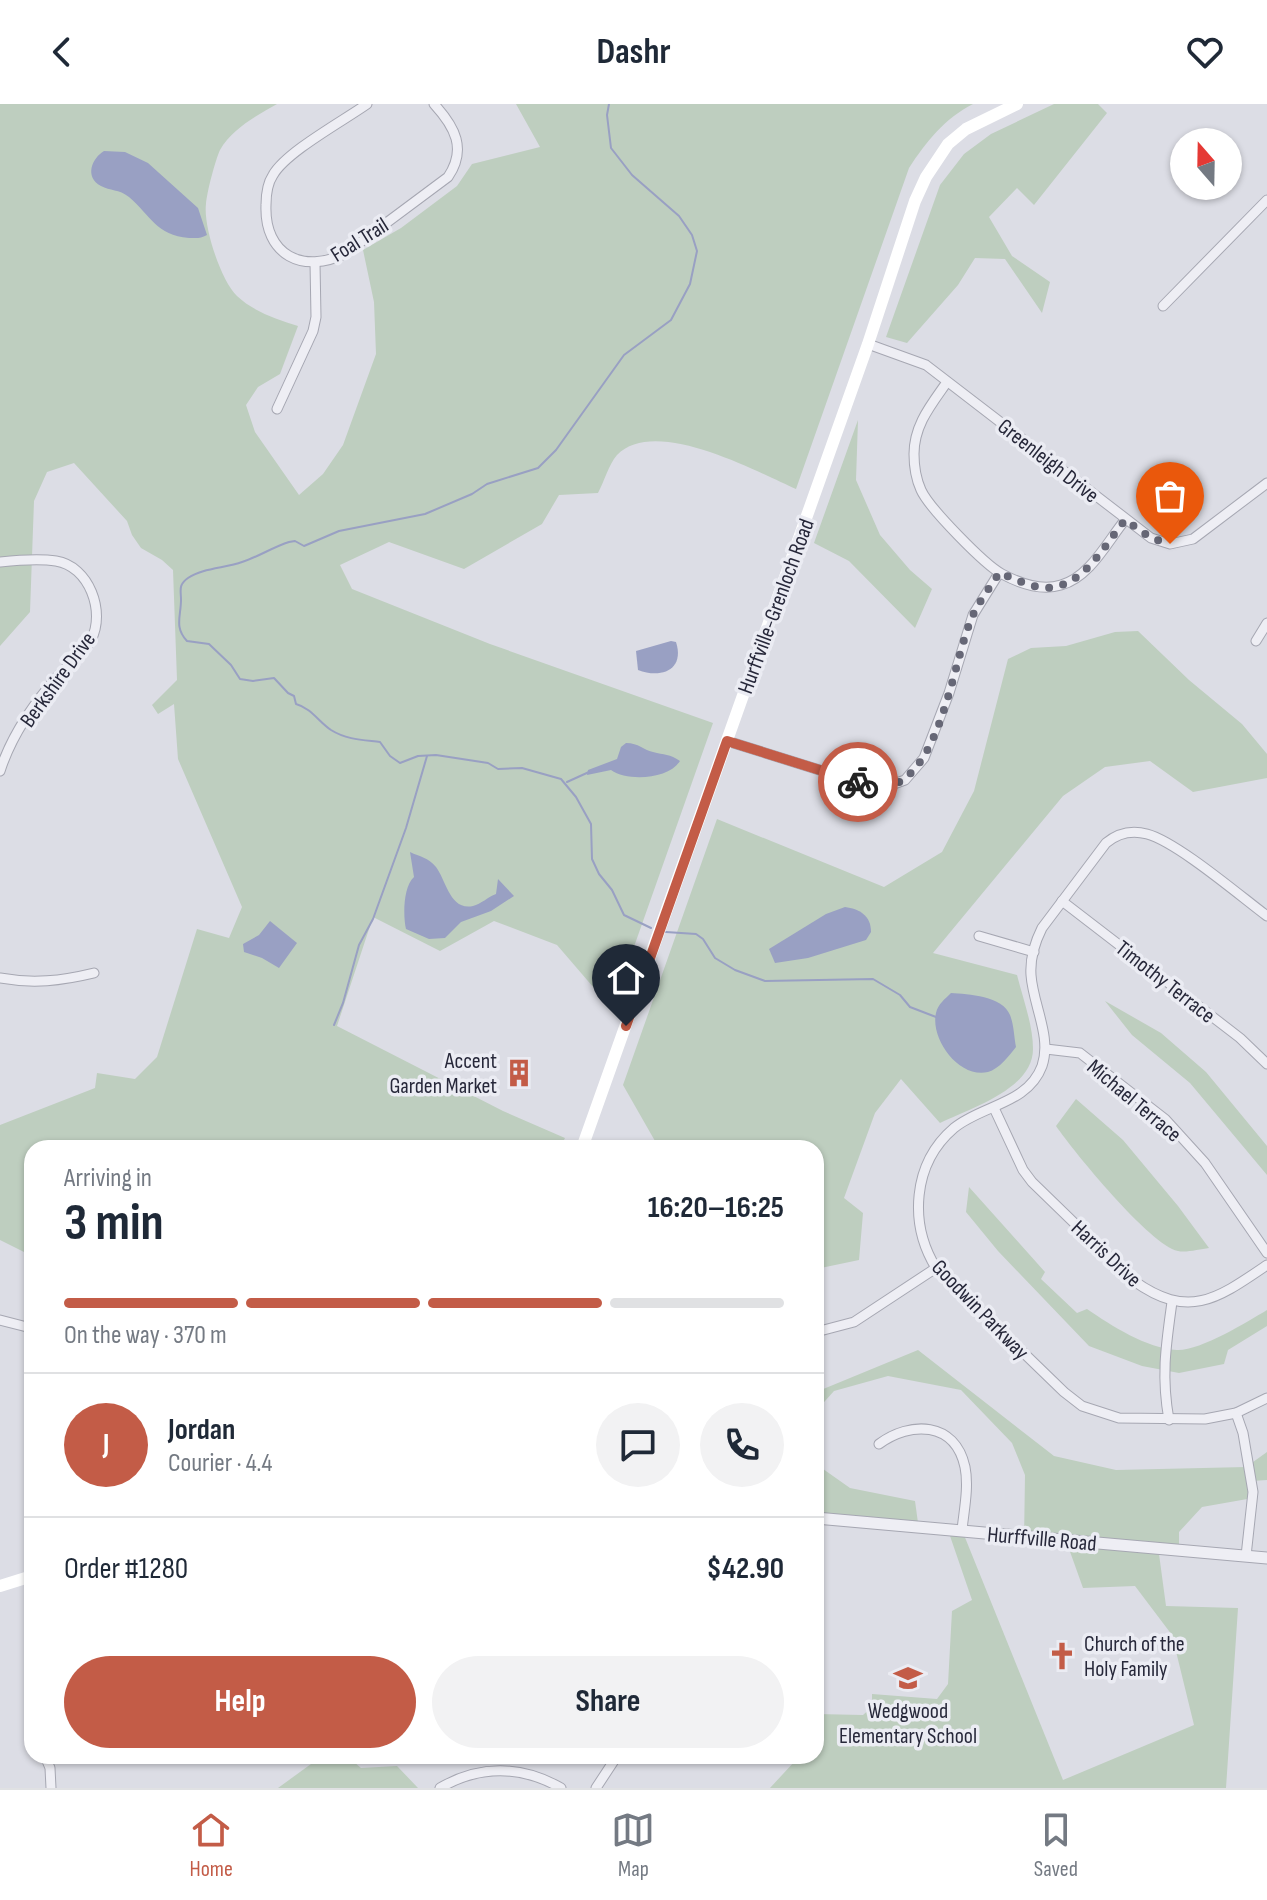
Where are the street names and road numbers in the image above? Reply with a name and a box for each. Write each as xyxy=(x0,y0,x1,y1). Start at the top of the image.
street label: Foal Trail xyxy=(326,212,394,268)
street label: Greenleigh Drive xyxy=(992,413,1104,509)
street label: Hurffville-Grenloch Road xyxy=(732,515,821,698)
street label: Berkshire Drive xyxy=(15,627,102,733)
street label: Timothy Terrace xyxy=(1110,935,1220,1029)
street label: Michael Terrace xyxy=(1081,1054,1187,1148)
street label: Harris Drive xyxy=(1065,1215,1147,1293)
street label: Goodwin Parkway xyxy=(925,1254,1035,1366)
street label: Hurffville Road xyxy=(986,1521,1098,1558)

